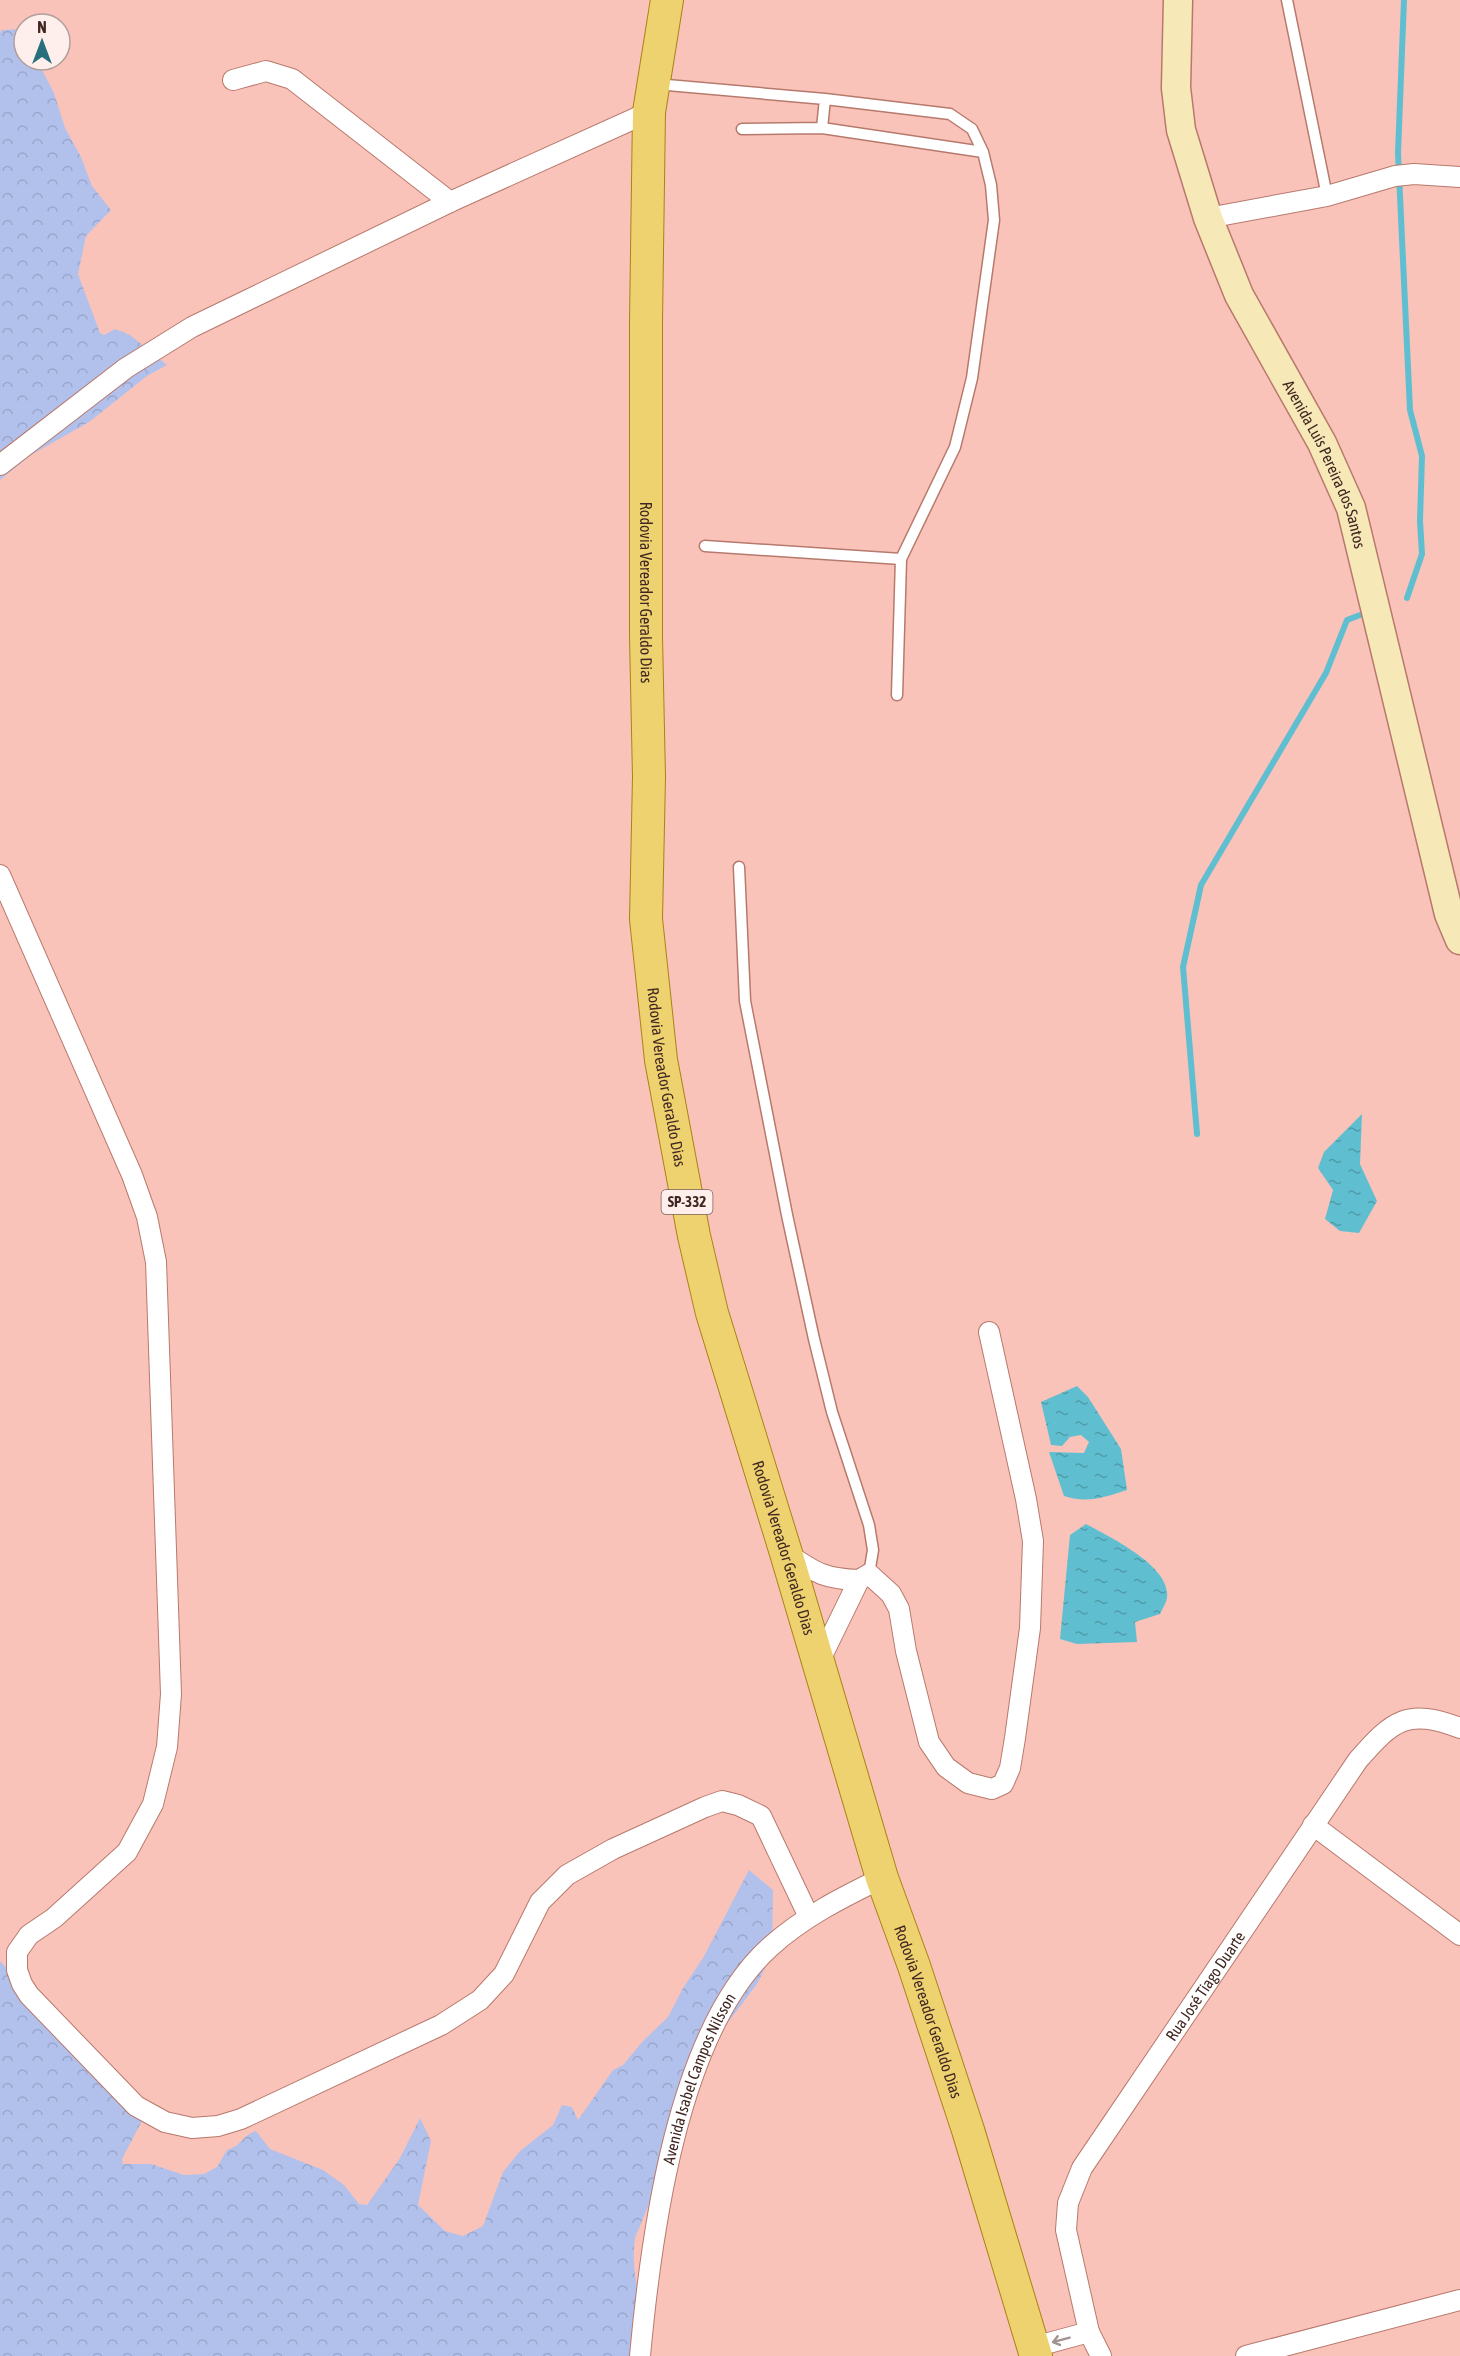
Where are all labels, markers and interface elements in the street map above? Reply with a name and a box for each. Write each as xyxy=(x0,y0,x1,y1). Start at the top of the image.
north arrow xyxy=(12,12,72,72)
text: N xyxy=(37,18,47,36)
street label: Avenida Luís Pereira dos Santos xyxy=(1280,377,1370,551)
street label: Rodovia Vereador Geraldo Dias xyxy=(637,502,656,684)
street label: Rodovia Vereador Geraldo Dias xyxy=(644,986,690,1169)
road number: SP-332 xyxy=(662,1190,712,1214)
street label: Rodovia Vereador Geraldo Dias xyxy=(749,1458,819,1637)
street label: Rodovia Vereador Geraldo Dias xyxy=(891,1923,966,2101)
street label: Rua José Tiago Duarte xyxy=(1162,1928,1248,2044)
street label: Avenida Isabel Campos Nilsson xyxy=(659,1990,739,2166)
one-way arrow xyxy=(1052,2334,1071,2346)

